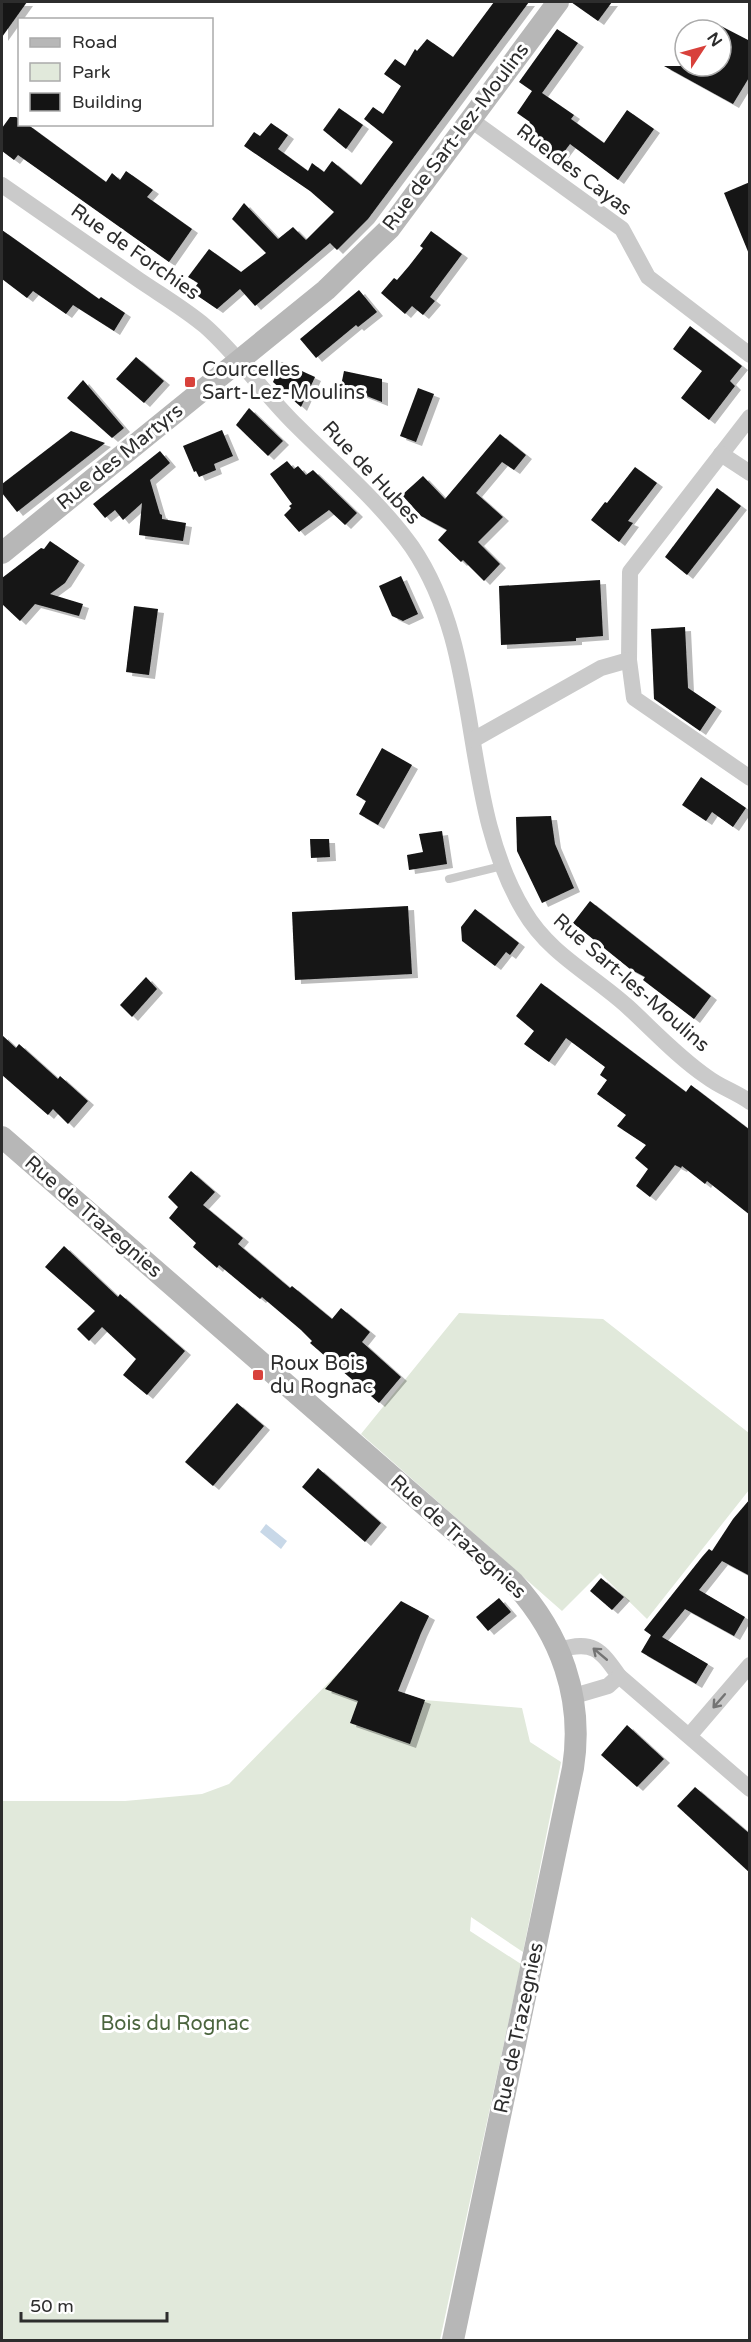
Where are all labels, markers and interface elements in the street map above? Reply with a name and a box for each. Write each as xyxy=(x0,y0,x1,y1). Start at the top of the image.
legend xyxy=(18,18,213,126)
north arrow xyxy=(673,18,733,78)
text: N xyxy=(702,29,726,51)
text: Road xyxy=(72,31,117,53)
street label: Rue de Sart-lez-Moulins xyxy=(378,38,534,236)
text: Park xyxy=(72,61,111,83)
text: Building xyxy=(72,91,142,113)
street label: Rue des Cayas xyxy=(512,119,636,221)
street label: Rue de Forchies xyxy=(66,199,204,305)
place label: Courcelles Sart-Lez-Moulins xyxy=(202,358,365,405)
marker: Courcelles Sart-Lez-Moulins xyxy=(183,375,197,389)
street label: Rue des Martyrs xyxy=(52,399,188,515)
street label: Rue de Hubes xyxy=(317,416,425,530)
street label: Rue Sart-les-Moulins xyxy=(548,909,714,1057)
street label: Rue de Trazegnies xyxy=(19,1151,167,1283)
place label: Roux Bois du Rognac xyxy=(270,1352,373,1399)
marker: Roux Bois du Rognac xyxy=(251,1368,265,1382)
street label: Rue de Trazegnies xyxy=(385,1470,531,1604)
one-way arrow xyxy=(593,1647,608,1661)
one-way arrow xyxy=(713,1693,726,1709)
street label: Rue de Trazegnies xyxy=(489,1940,549,2116)
park label: Bois du Rognac xyxy=(101,2012,249,2036)
scale bar xyxy=(21,2285,166,2323)
text: 50 m xyxy=(30,2295,74,2317)

